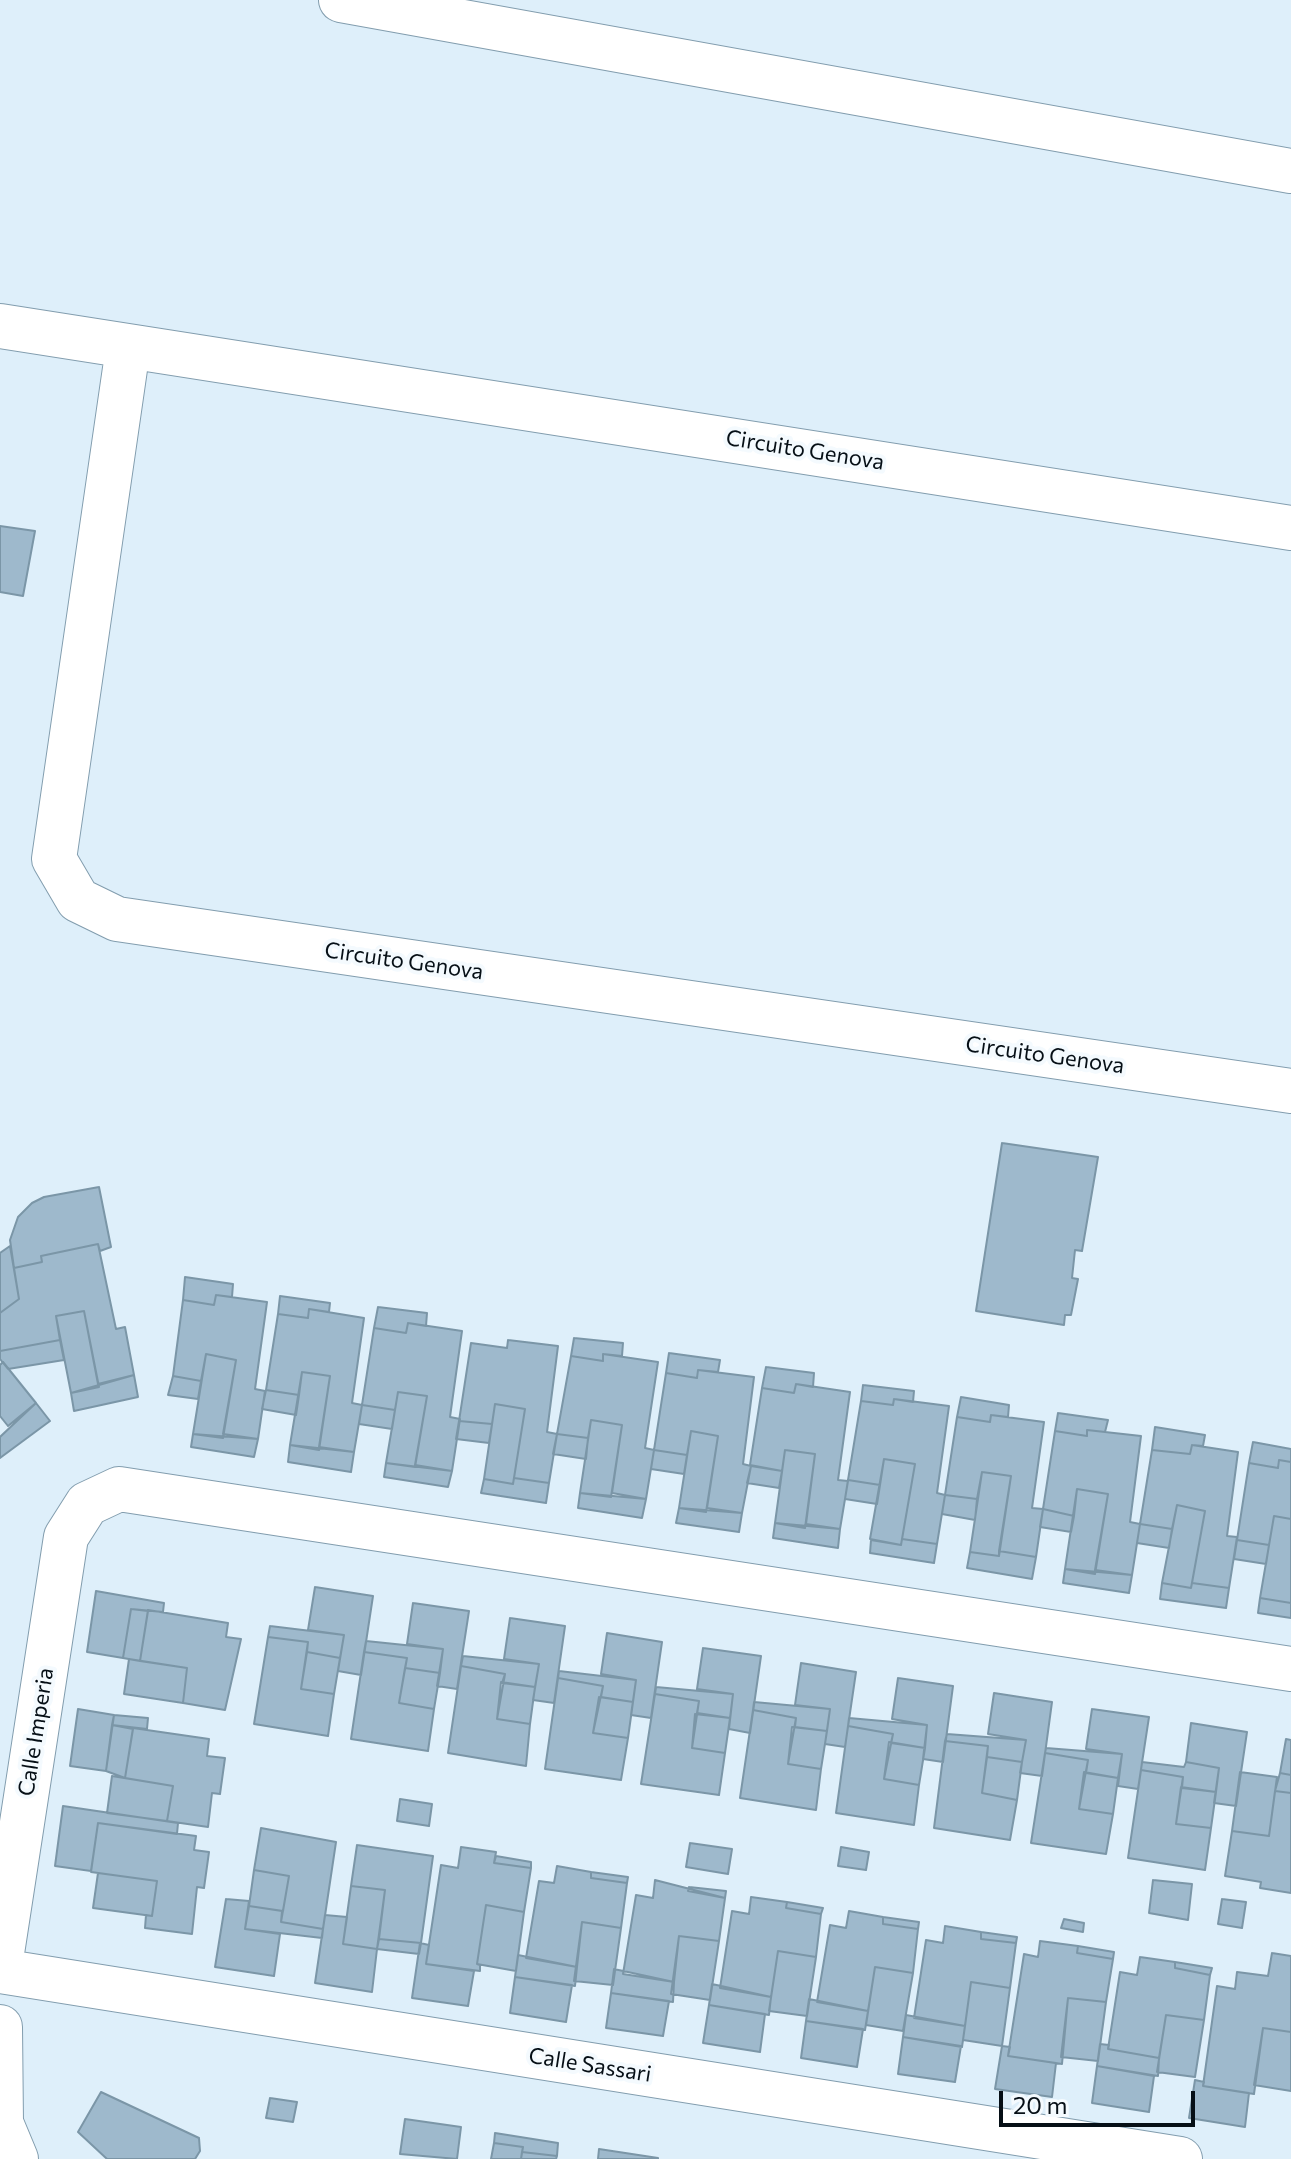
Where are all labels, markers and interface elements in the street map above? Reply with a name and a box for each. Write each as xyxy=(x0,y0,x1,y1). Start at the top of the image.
street label: Circuito Genova xyxy=(724,424,886,476)
street label: Circuito Genova xyxy=(323,937,485,985)
street label: Circuito Genova xyxy=(964,1031,1126,1079)
street label: Calle Imperia xyxy=(13,1666,59,1798)
street label: Calle Sassari xyxy=(527,2042,653,2088)
scale bar xyxy=(1003,2075,1199,2125)
text: 20 m xyxy=(1013,2090,1067,2119)

